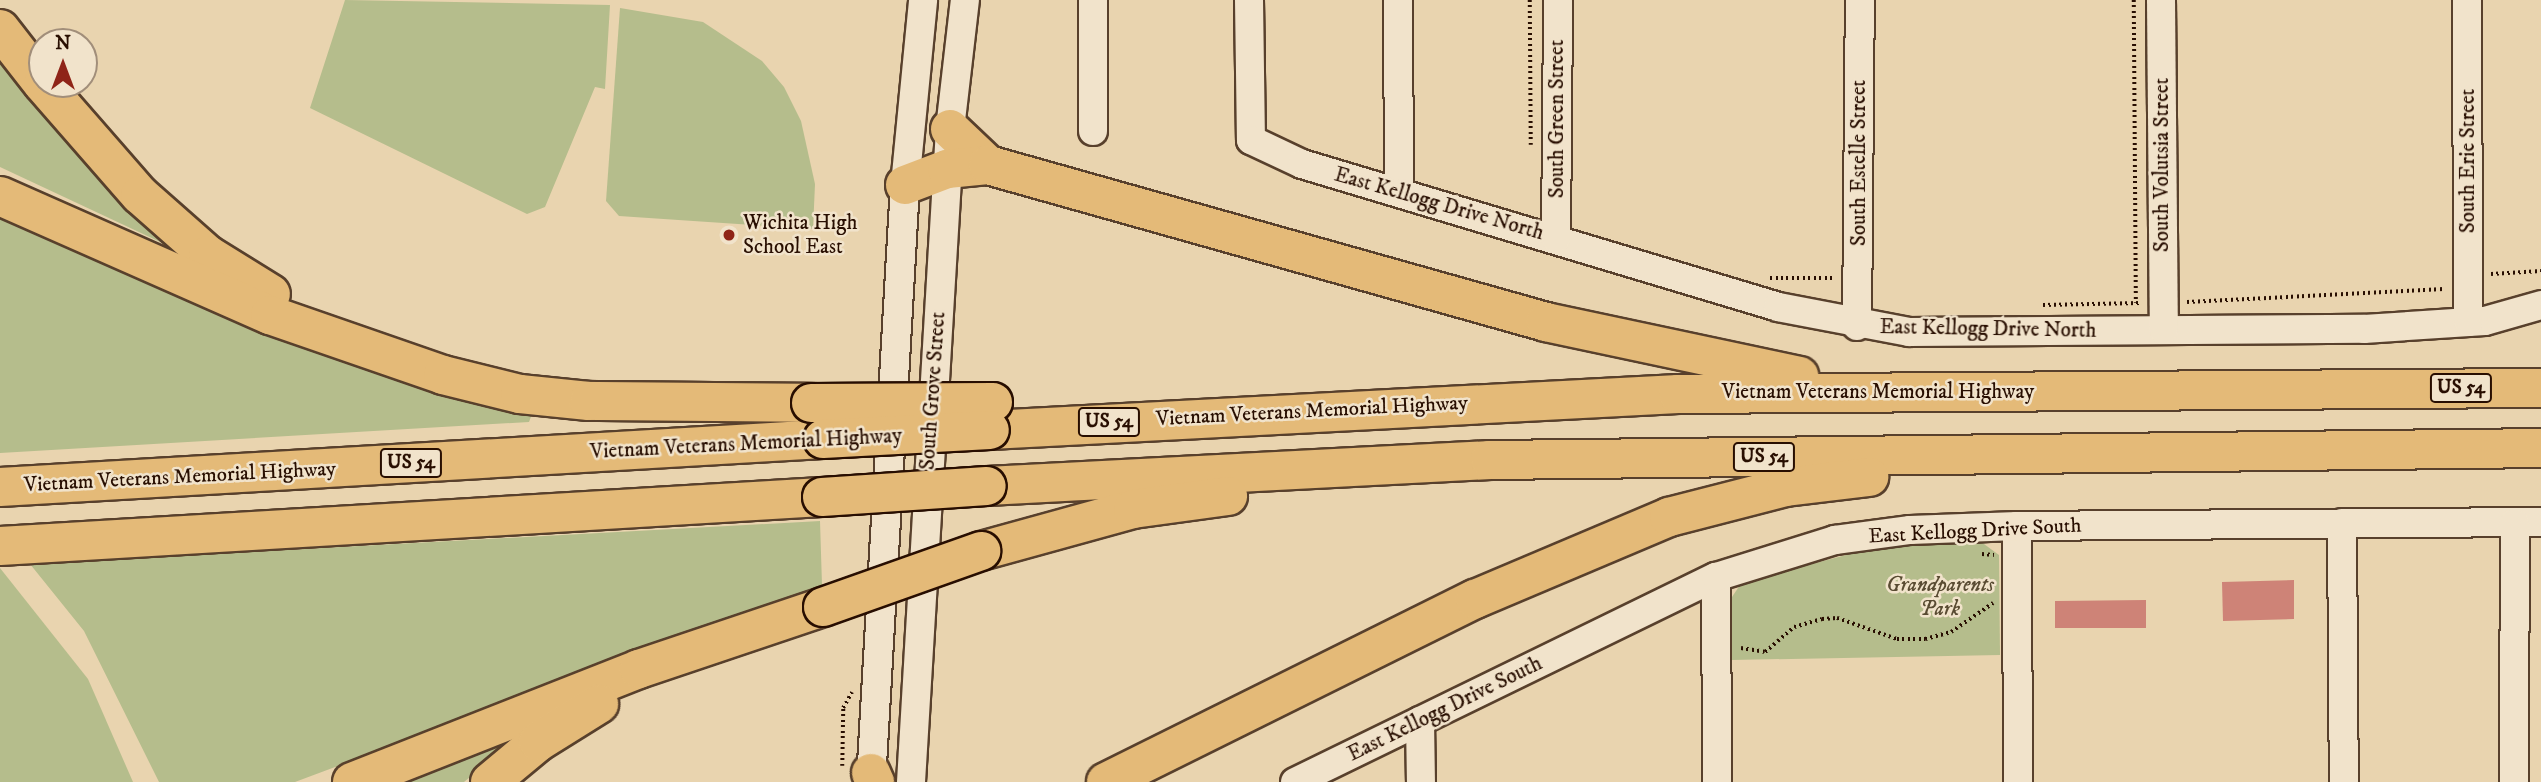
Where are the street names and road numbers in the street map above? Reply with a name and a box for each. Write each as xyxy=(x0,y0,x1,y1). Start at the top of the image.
street label: South Green Street xyxy=(1544,40,1570,198)
street label: South Volutsia Street xyxy=(2149,78,2175,252)
street label: South Estelle Street xyxy=(1846,80,1872,246)
street label: South Erie Street xyxy=(2455,89,2481,233)
street label: East Kellogg Drive North xyxy=(1331,162,1547,246)
street label: South Grove Street xyxy=(915,311,951,471)
street label: East Kellogg Drive North xyxy=(1879,315,2097,343)
road number: US 54 xyxy=(2430,372,2492,404)
street label: Vietnam Veterans Memorial Highway xyxy=(1722,379,2034,405)
street label: Vietnam Veterans Memorial Highway xyxy=(1155,390,1469,432)
road number: US 54 xyxy=(1078,406,1140,438)
street label: Vietnam Veterans Memorial Highway xyxy=(589,423,903,465)
road number: US 54 xyxy=(1732,442,1796,472)
road number: US 54 xyxy=(380,447,442,478)
street label: Vietnam Veterans Memorial Highway xyxy=(23,456,337,498)
street label: East Kellogg Drive South xyxy=(1868,513,2082,549)
street label: East Kellogg Drive South xyxy=(1344,651,1546,767)

